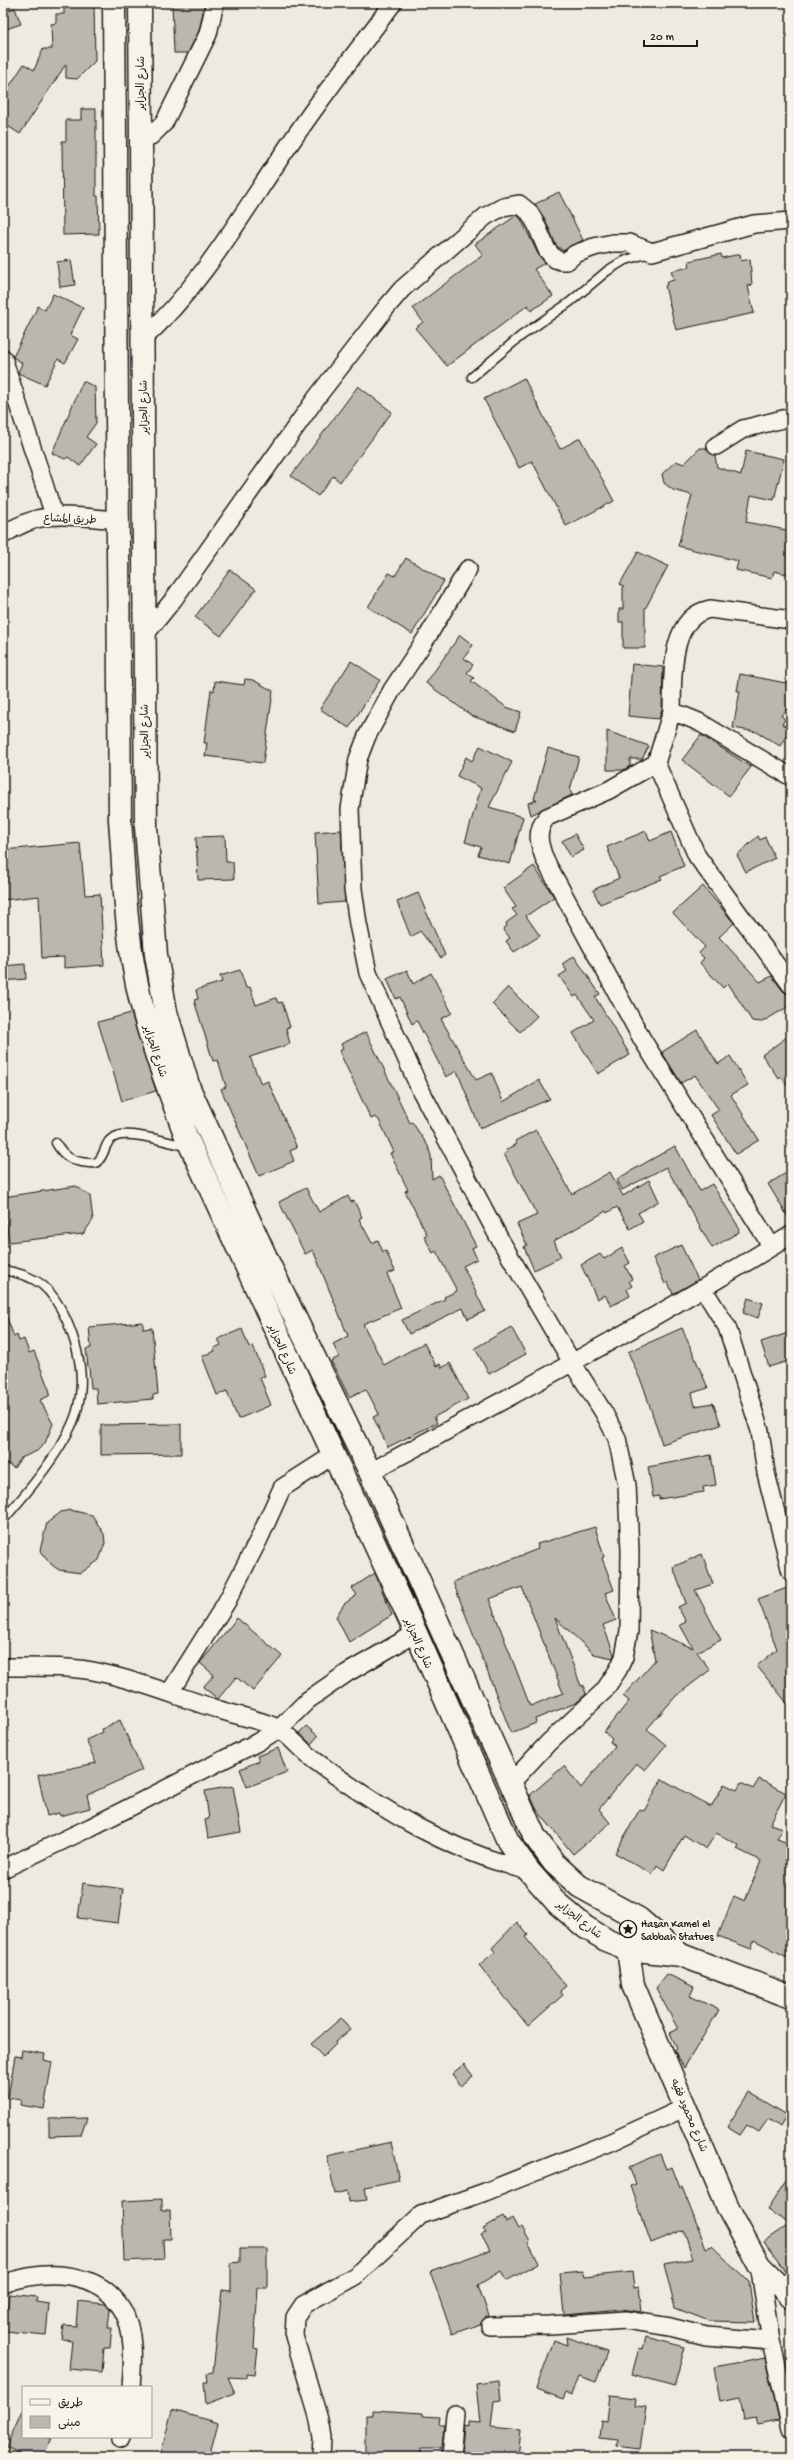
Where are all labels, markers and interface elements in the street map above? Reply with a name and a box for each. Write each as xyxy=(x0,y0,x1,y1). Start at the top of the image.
scale bar xyxy=(644,22,697,48)
text: 20 m xyxy=(650,31,675,45)
street label: شارع الجزاير xyxy=(135,56,149,111)
street label: شارع الجزاير xyxy=(138,380,152,435)
street label: طريق المشاع xyxy=(43,512,97,528)
street label: شارع الجزاير xyxy=(139,704,153,759)
street label: شارع الجزاير xyxy=(139,1023,169,1079)
street label: شارع الجزاير xyxy=(263,1321,299,1377)
street label: شارع الجزاير xyxy=(399,1615,435,1671)
street label: شارع الجزاير xyxy=(552,1898,604,1943)
place icon: Hasan Kamel el Sabbah Statues xyxy=(618,1919,638,1939)
place label: Hasan Kamel el Sabbah Statues xyxy=(641,1919,714,1944)
street label: شارع محمود فقيه xyxy=(666,2077,710,2155)
legend xyxy=(22,2386,152,2438)
text: طريق xyxy=(58,2397,83,2411)
text: مبنى xyxy=(58,2417,81,2431)

